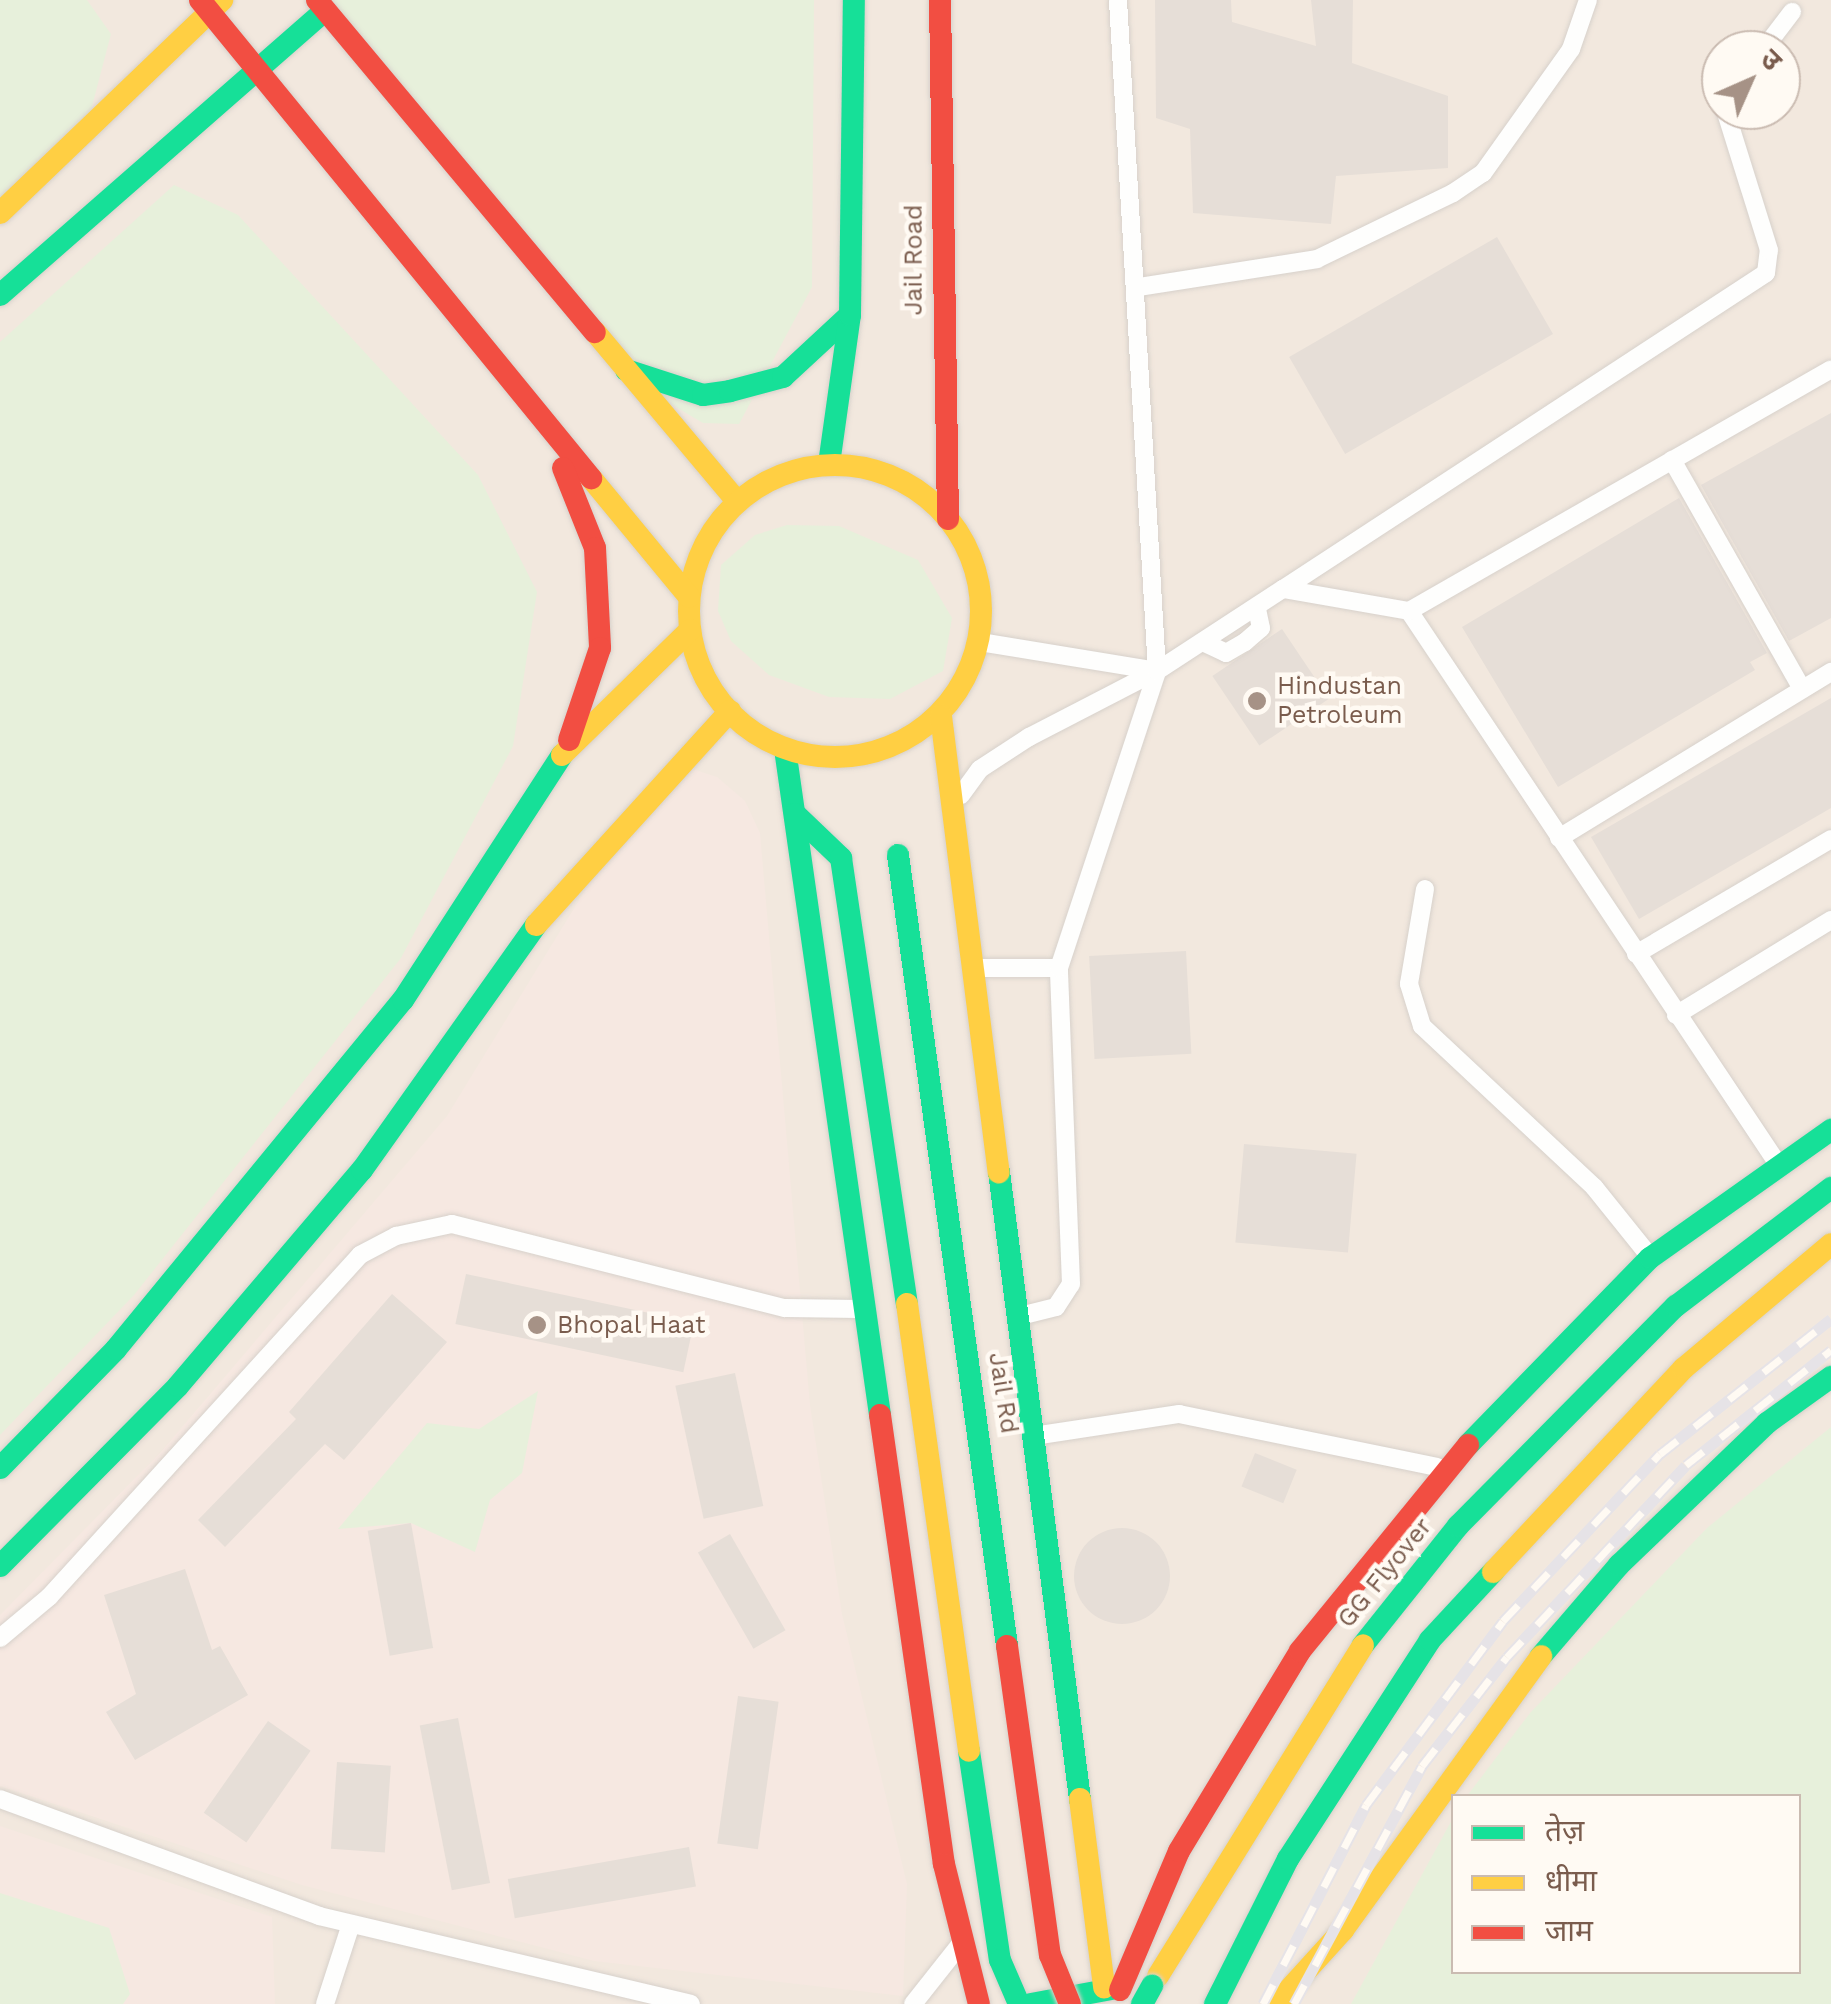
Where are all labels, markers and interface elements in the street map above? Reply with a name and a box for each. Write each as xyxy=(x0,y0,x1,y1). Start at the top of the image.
north arrow xyxy=(1701,30,1801,130)
text: उ xyxy=(1754,42,1789,77)
street label: Jail Road xyxy=(899,204,929,316)
place label: Hindustan Petroleum xyxy=(1277,672,1403,731)
marker: Hindustan Petroleum xyxy=(1246,690,1268,712)
place label: Bhopal Haat xyxy=(557,1310,706,1340)
marker: Bhopal Haat xyxy=(526,1314,548,1336)
street label: Jail Rd xyxy=(982,1350,1024,1436)
street label: GG Flyover xyxy=(1332,1512,1438,1634)
legend xyxy=(1451,1794,1801,1974)
text: तेज़ xyxy=(1545,1813,1584,1848)
text: धीमा xyxy=(1545,1863,1597,1898)
text: जाम xyxy=(1545,1913,1593,1948)

